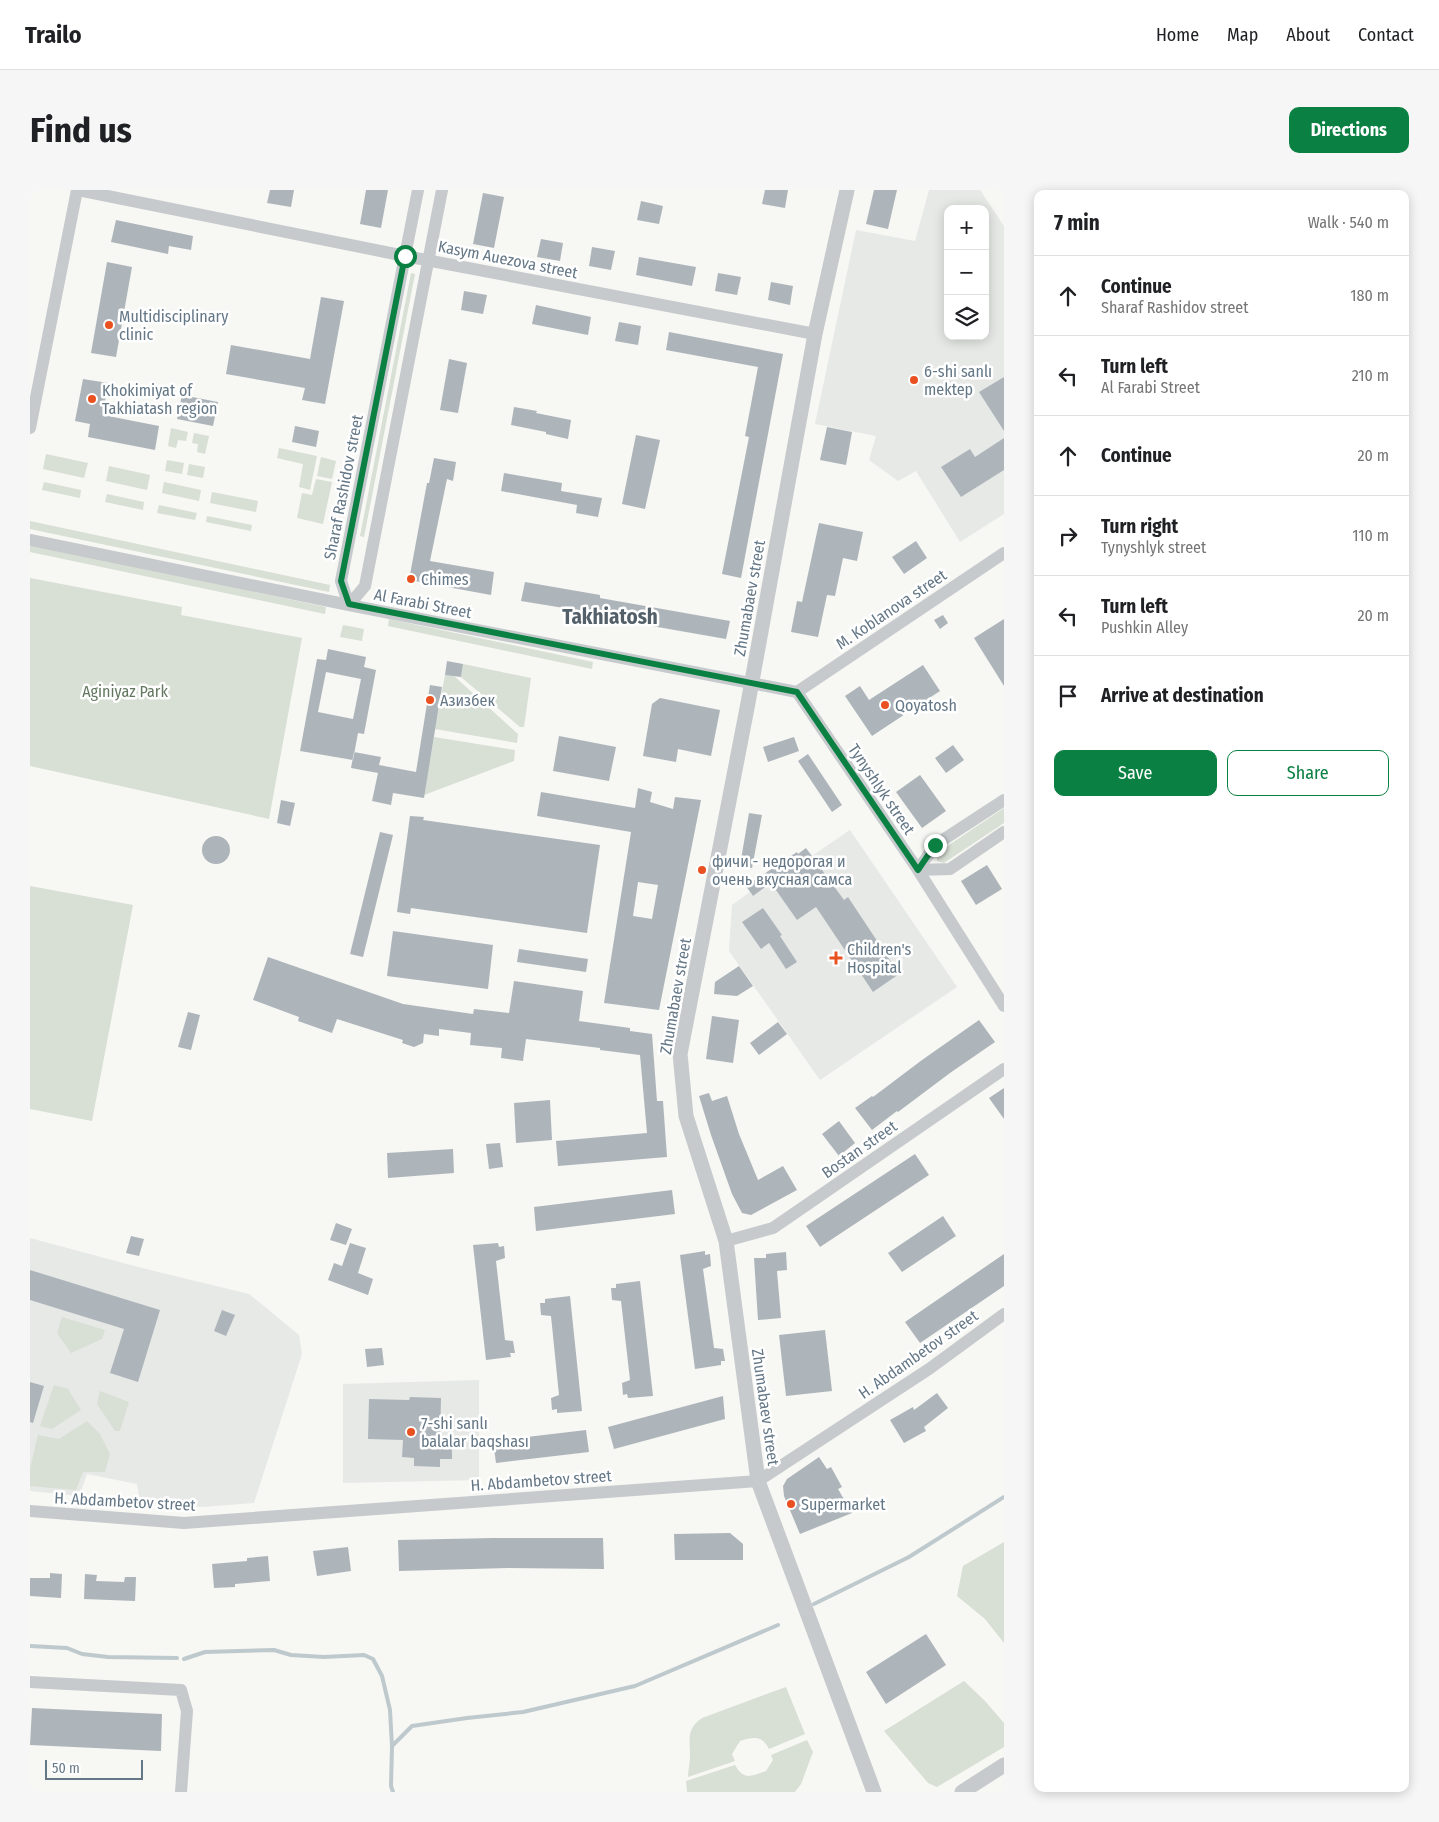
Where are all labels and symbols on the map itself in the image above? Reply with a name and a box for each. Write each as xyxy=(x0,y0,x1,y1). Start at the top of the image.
street label: Kasym Auezova street xyxy=(437,237,580,282)
route start xyxy=(394,245,417,268)
place label: Multidisciplinary clinic xyxy=(119,307,229,344)
marker: Multidisciplinary clinic xyxy=(103,319,115,331)
place label: 6-shi sanlı mektep xyxy=(924,362,992,399)
marker: 6-shi sanlı mektep xyxy=(908,374,920,386)
place label: Khokimiyat of Takhiatash region xyxy=(102,381,218,418)
marker: Khokimiyat of Takhiatash region xyxy=(86,393,98,405)
street label: Sharaf Rashidov street xyxy=(320,412,367,561)
street label: Zhumabaev street xyxy=(730,538,769,658)
street label: M. Koblanova street xyxy=(832,565,951,653)
place label: Chimes xyxy=(421,570,469,589)
marker: Chimes xyxy=(405,573,417,585)
street label: Al Farabi Street xyxy=(373,585,474,622)
district label: Takhiatosh xyxy=(562,604,658,630)
park label: Aginiyaz Park xyxy=(82,682,168,701)
place label: Азизбек xyxy=(440,691,495,710)
marker: Азизбек xyxy=(424,694,436,706)
place label: Qoyatosh xyxy=(895,696,957,715)
marker: Qoyatosh xyxy=(879,699,891,711)
street label: Tynyshlyk street xyxy=(844,740,919,839)
route end xyxy=(924,834,947,857)
place label: фичи - недорогая и очень вкусная самса xyxy=(712,852,852,889)
marker: фичи - недорогая и очень вкусная самса xyxy=(696,864,708,876)
street label: Zhumabaev street xyxy=(656,936,695,1056)
place label: Children's Hospital xyxy=(847,940,912,977)
marker: Children's Hospital xyxy=(829,951,843,965)
street label: Bostan street xyxy=(818,1116,901,1182)
street label: H. Abdambetov street xyxy=(855,1306,982,1403)
street label: Zhumabaev street xyxy=(748,1347,783,1467)
place label: 7-shi sanlı balalar baqshası xyxy=(421,1414,529,1451)
marker: 7-shi sanlı balalar baqshası xyxy=(405,1426,417,1438)
street label: H. Abdambetov street xyxy=(470,1466,613,1495)
street label: H. Abdambetov street xyxy=(54,1488,197,1515)
place label: Supermarket xyxy=(801,1495,886,1514)
marker: Supermarket xyxy=(785,1498,797,1510)
scale bar xyxy=(45,1757,142,1780)

